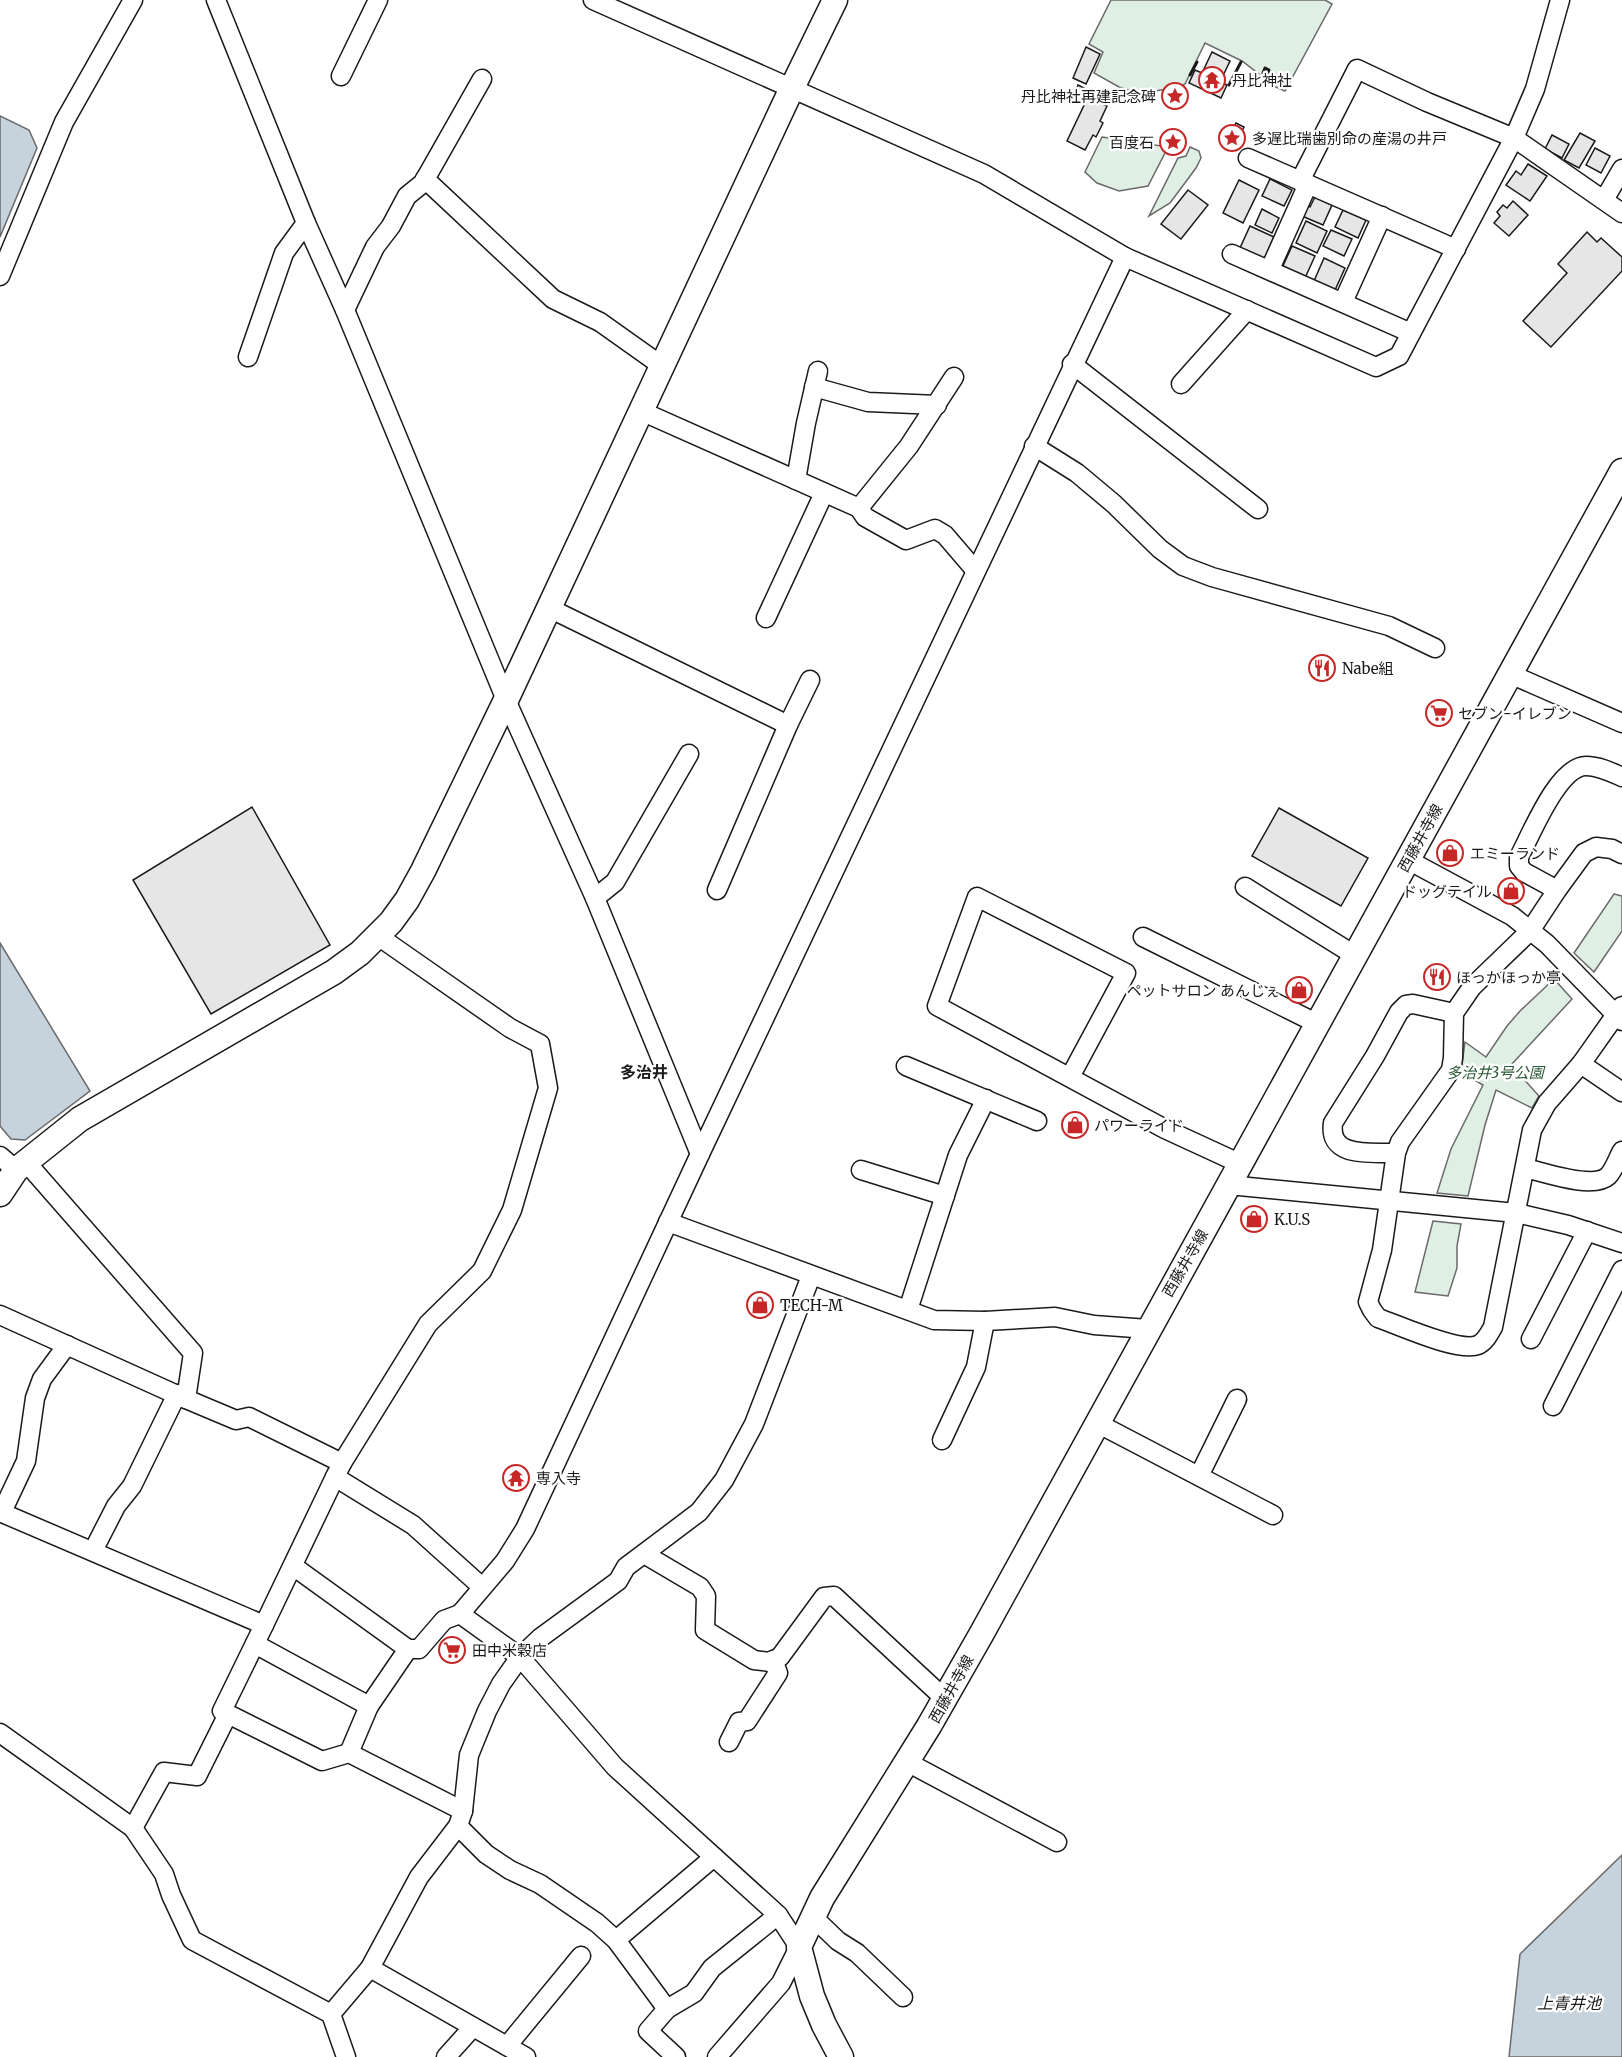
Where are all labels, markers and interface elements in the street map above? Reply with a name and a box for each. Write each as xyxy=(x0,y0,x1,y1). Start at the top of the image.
temple icon: 丹比神社 xyxy=(1197,65,1227,95)
place label: 丹比神社 xyxy=(1232,71,1292,90)
place icon: 丹比神社再建記念碑 xyxy=(1160,81,1190,111)
place label: 丹比神社再建記念碑 xyxy=(1021,87,1156,106)
place icon: 多遅比瑞歯別命の産湯の井戸 xyxy=(1217,123,1247,153)
place icon: 百度石 xyxy=(1158,127,1188,157)
place label: 多遅比瑞歯別命の産湯の井戸 xyxy=(1252,129,1447,148)
place label: 百度石 xyxy=(1109,133,1154,152)
restaurant icon: Nabe組 xyxy=(1307,653,1337,683)
place label: Nabe組 xyxy=(1342,659,1394,678)
supermarket icon: セブン-イレブン xyxy=(1424,698,1454,728)
place label: セブン-イレブン xyxy=(1458,704,1572,723)
street label: 西藤井寺線 xyxy=(1394,801,1446,875)
shop icon: エミーランド xyxy=(1435,838,1465,868)
place label: エミーランド xyxy=(1470,844,1560,863)
shop icon: ドッグテイル xyxy=(1496,876,1526,906)
place label: ドッグテイル xyxy=(1402,882,1492,901)
restaurant icon: ほっかほっか亭 xyxy=(1422,962,1452,992)
place label: ほっかほっか亭 xyxy=(1456,968,1561,987)
shop icon: ペットサロン あんじぇ xyxy=(1284,975,1314,1005)
place label: ペットサロン あんじぇ xyxy=(1126,981,1280,1000)
district label: 多治井 xyxy=(620,1062,668,1082)
park label: 多治井3号公園 xyxy=(1446,1063,1546,1082)
shop icon: パワーライド xyxy=(1060,1110,1090,1140)
place label: パワーライド xyxy=(1094,1116,1184,1135)
shop icon: K.U.S xyxy=(1239,1204,1269,1234)
place label: K.U.S xyxy=(1274,1210,1310,1229)
street label: 西藤井寺線 xyxy=(1158,1226,1212,1300)
shop icon: TECH-M xyxy=(745,1290,775,1320)
place label: TECH-M xyxy=(780,1296,843,1315)
temple icon: 専入寺 xyxy=(501,1463,531,1493)
place label: 専入寺 xyxy=(536,1469,581,1488)
supermarket icon: 田中米穀店 xyxy=(437,1635,467,1665)
place label: 田中米穀店 xyxy=(472,1641,547,1660)
street label: 西藤井寺線 xyxy=(925,1652,977,1726)
water label: 上青井池 xyxy=(1537,1993,1603,2013)

